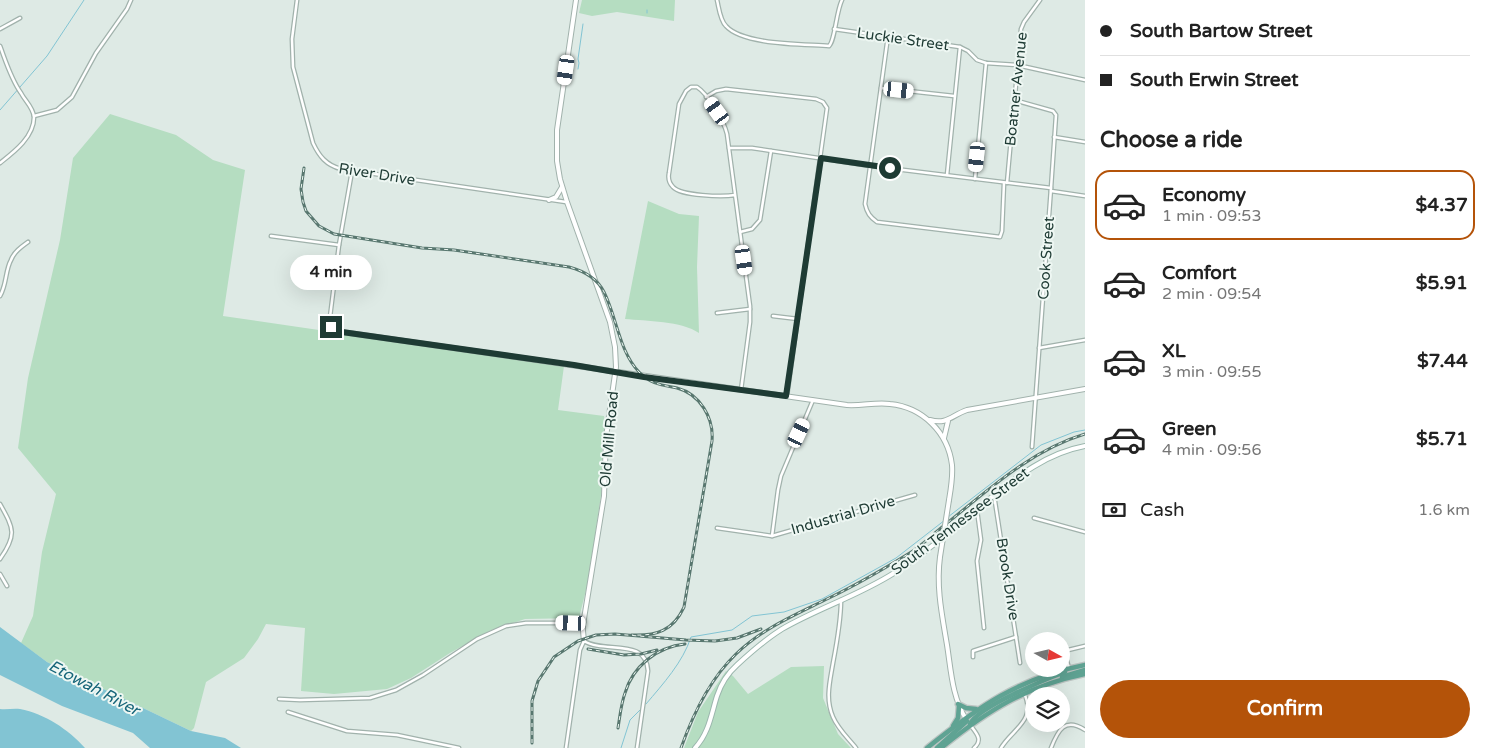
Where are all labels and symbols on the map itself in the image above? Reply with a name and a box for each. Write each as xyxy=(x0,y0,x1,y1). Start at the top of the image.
street label: Luckie Street xyxy=(856,24,951,54)
street label: Boatner Avenue xyxy=(1001,31,1031,147)
car xyxy=(556,54,575,86)
car xyxy=(883,81,914,99)
car xyxy=(702,94,731,128)
car xyxy=(967,141,986,173)
route start xyxy=(879,157,901,179)
street label: River Drive xyxy=(337,159,417,189)
street label: Cook Street xyxy=(1034,216,1058,300)
car xyxy=(734,244,753,276)
callout: 4 min xyxy=(290,255,372,290)
route end xyxy=(320,316,342,338)
street label: Old Mill Road xyxy=(596,390,622,488)
car xyxy=(785,416,812,450)
street label: South Tennessee Street xyxy=(888,463,1033,579)
street label: Industrial Drive xyxy=(789,492,897,538)
street label: Brook Drive xyxy=(993,537,1023,621)
car xyxy=(555,615,586,631)
north arrow xyxy=(1025,632,1070,678)
water label: Etowah River xyxy=(45,656,144,721)

